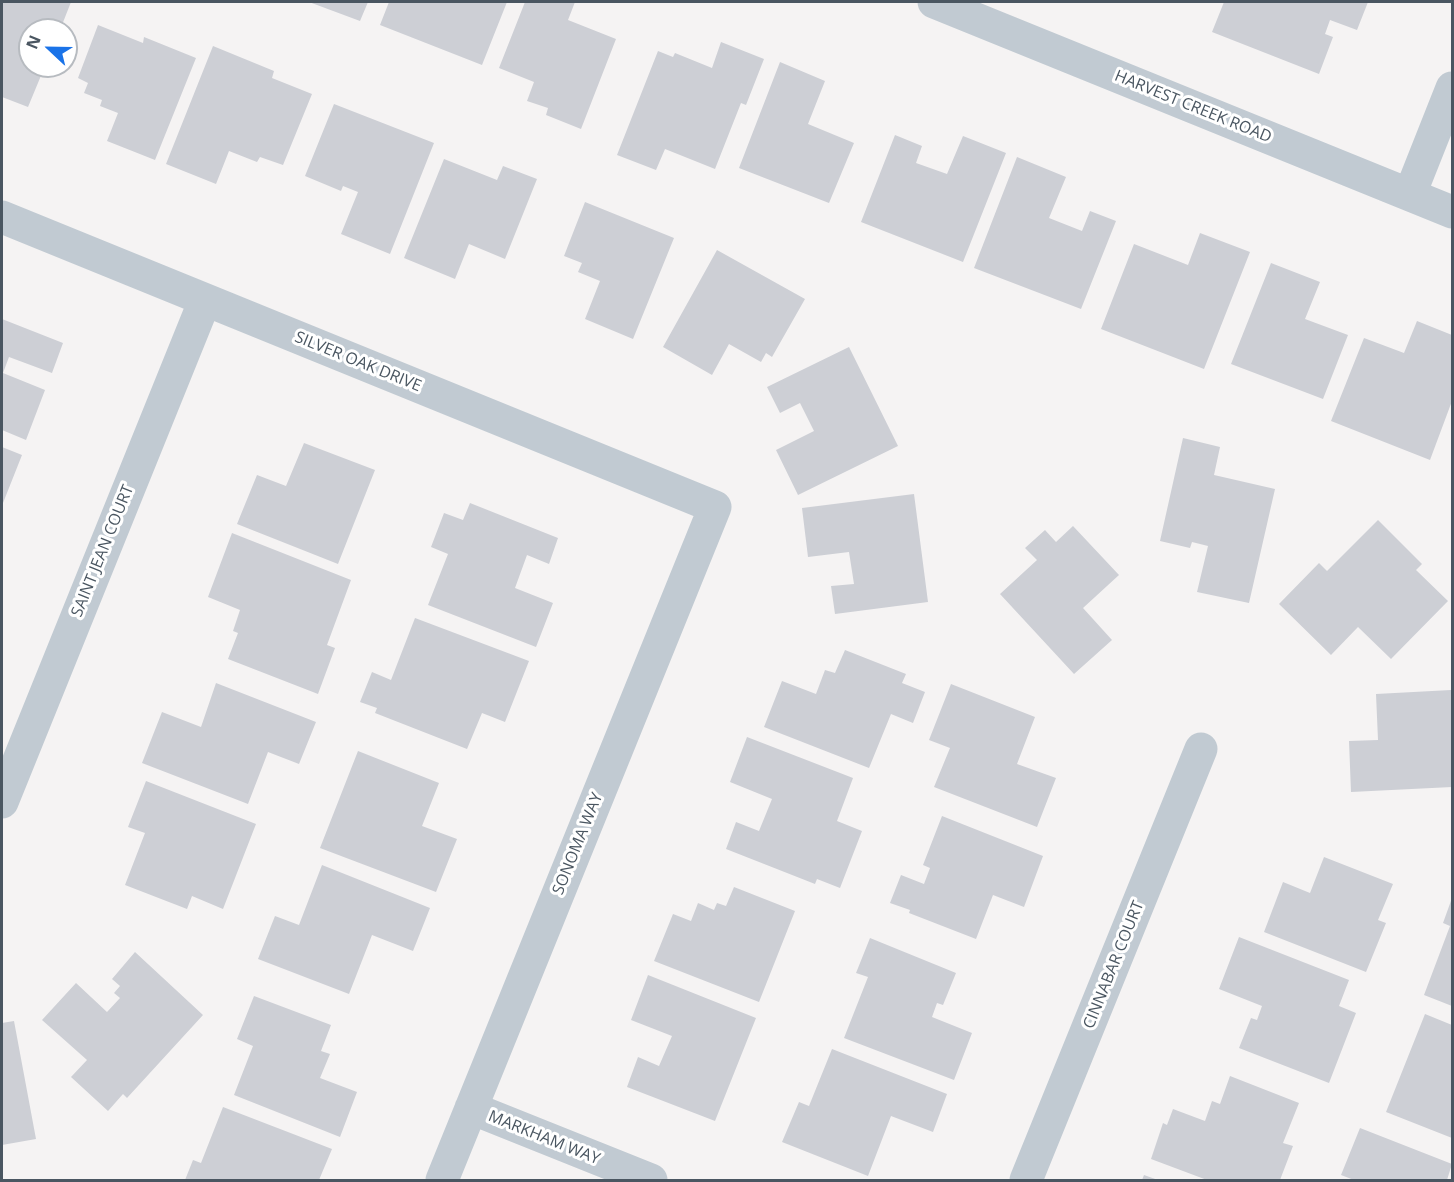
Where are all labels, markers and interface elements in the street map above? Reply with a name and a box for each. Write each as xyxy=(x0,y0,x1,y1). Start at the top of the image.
north arrow xyxy=(18,18,78,78)
text: N xyxy=(21,32,46,52)
street label: HARVEST CREEK ROAD xyxy=(1112,67,1274,147)
street label: SILVER OAK DRIVE xyxy=(292,328,424,396)
street label: SAINT JEAN COURT xyxy=(68,482,138,620)
street label: SONOMA WAY xyxy=(549,790,607,898)
street label: CINNABAR COURT xyxy=(1080,898,1148,1032)
street label: MARKHAM WAY xyxy=(485,1107,603,1169)

